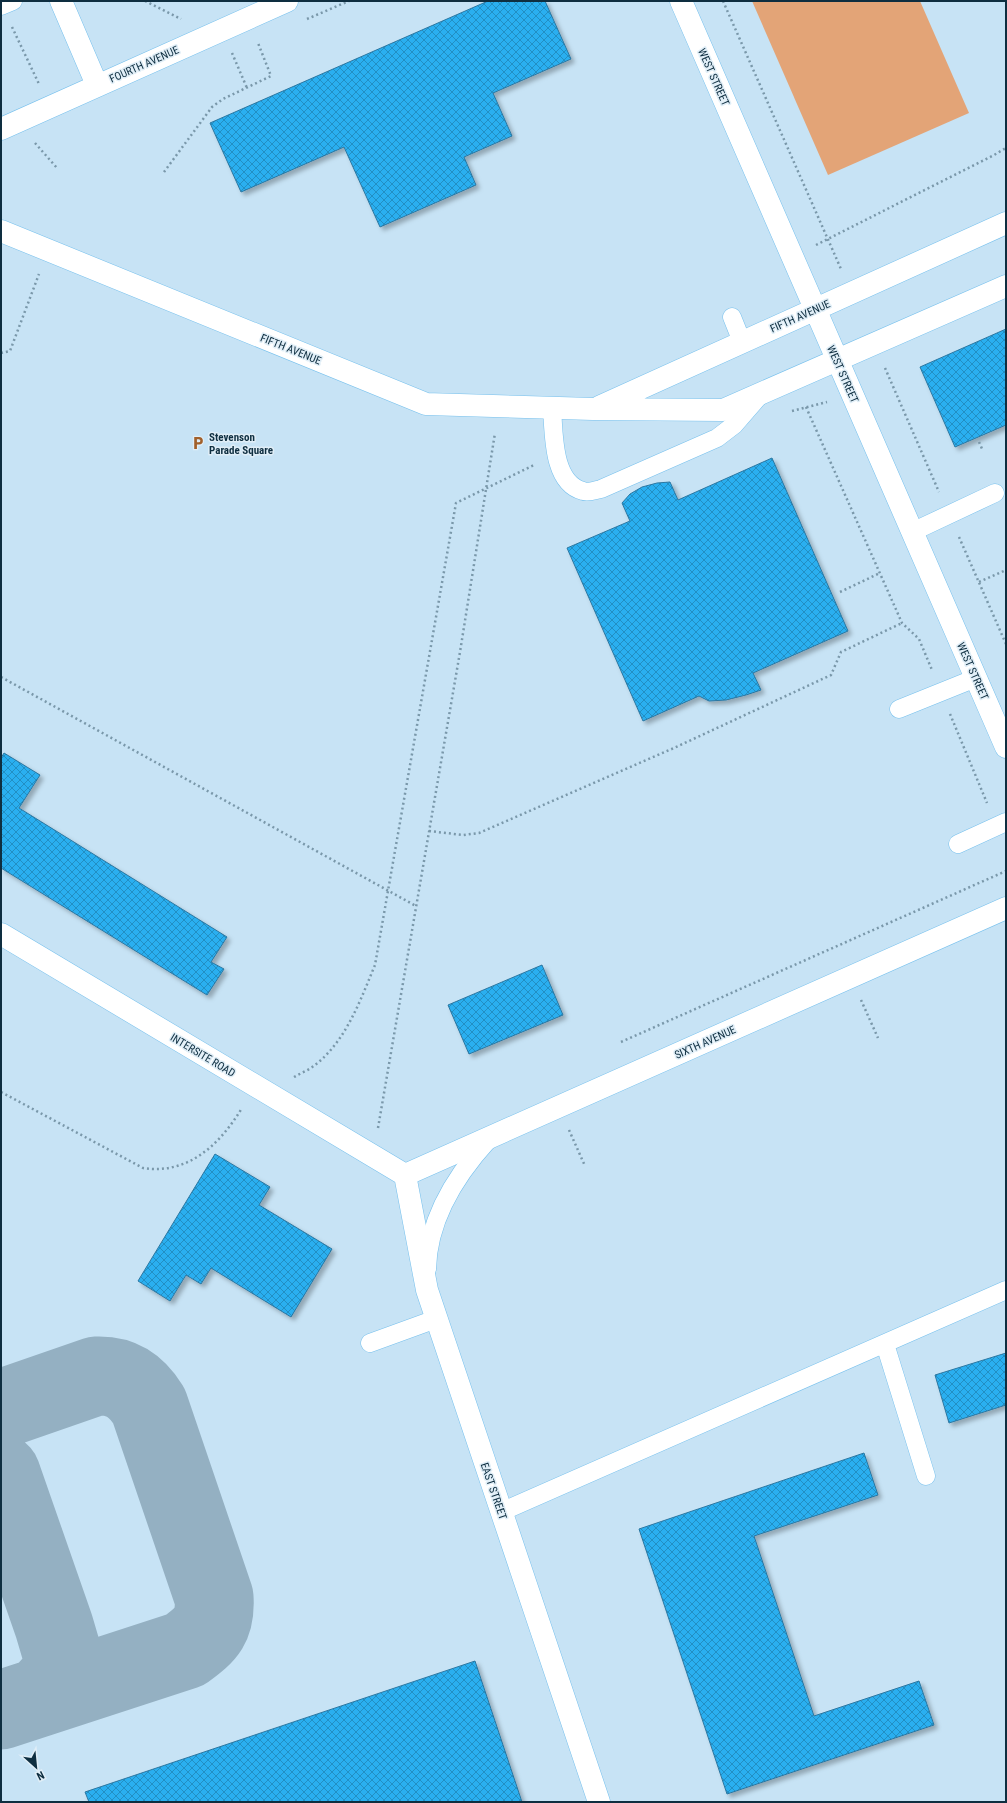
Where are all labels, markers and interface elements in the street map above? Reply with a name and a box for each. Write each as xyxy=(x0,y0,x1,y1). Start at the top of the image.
street label: FOURTH AVENUE xyxy=(108,43,181,86)
street label: WEST STREET xyxy=(695,46,732,108)
street label: FIFTH AVENUE xyxy=(768,297,833,336)
street label: FIFTH AVENUE xyxy=(258,331,324,368)
street label: WEST STREET xyxy=(824,343,861,405)
place label: Stevenson Parade Square xyxy=(209,431,273,457)
parking icon: Stevenson Parade Square xyxy=(190,435,206,451)
street label: WEST STREET xyxy=(954,640,991,702)
street label: SIXTH AVENUE xyxy=(673,1023,738,1062)
street label: INTERSITE ROAD xyxy=(168,1031,238,1080)
street label: EAST STREET xyxy=(478,1461,509,1522)
north arrow xyxy=(16,1747,56,1787)
text: N xyxy=(34,1768,46,1783)

